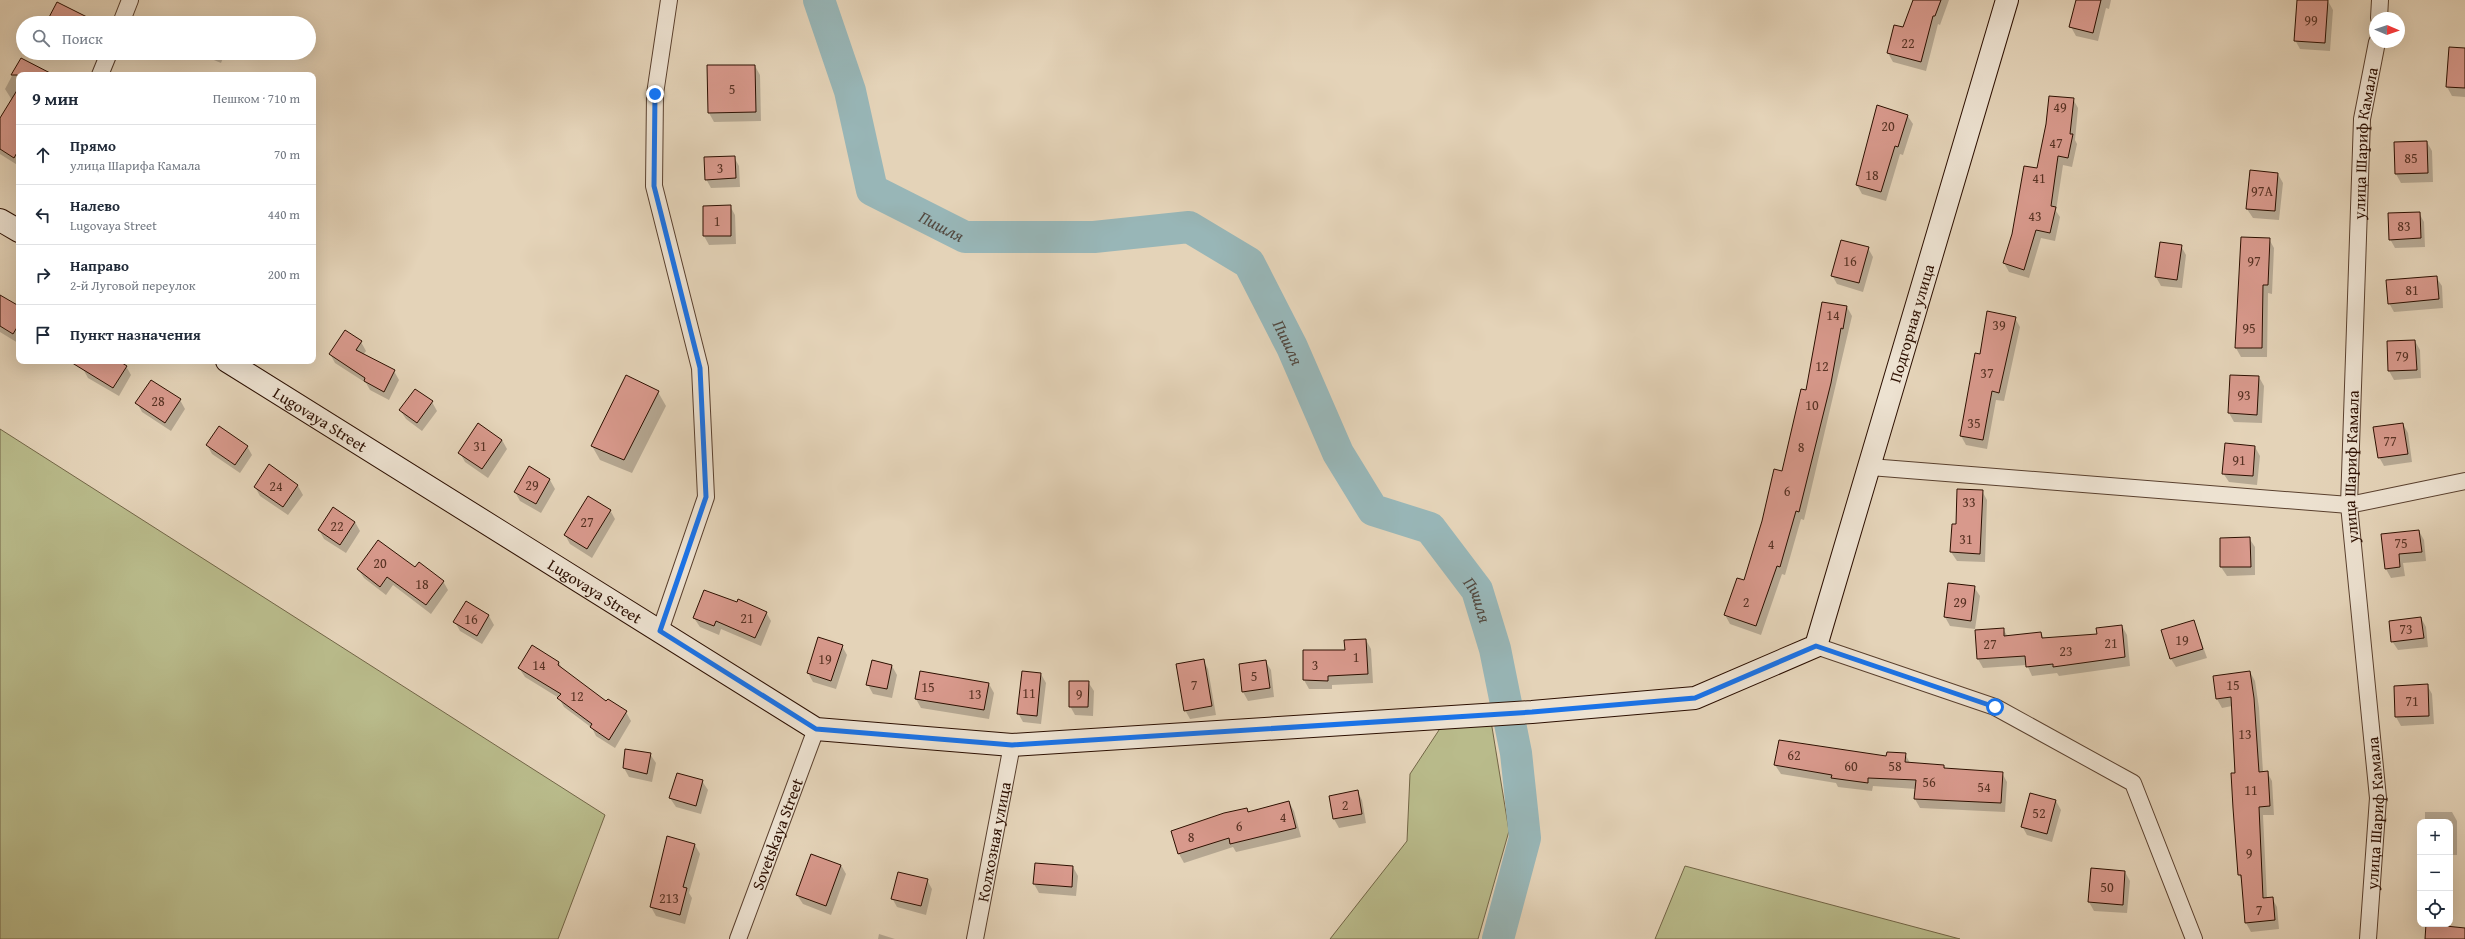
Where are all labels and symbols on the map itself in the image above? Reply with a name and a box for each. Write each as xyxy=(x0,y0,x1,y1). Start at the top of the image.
house number: 99 xyxy=(2304,10,2318,30)
north arrow xyxy=(2369,12,2405,48)
house number: 22 xyxy=(1901,33,1915,53)
street label: улица Шариф Камала xyxy=(2347,65,2384,221)
house number: 5 xyxy=(729,79,735,99)
route end xyxy=(646,85,664,103)
house number: 49 xyxy=(2053,97,2067,117)
house number: 20 xyxy=(1881,116,1895,136)
house number: 47 xyxy=(2049,133,2063,153)
house number: 85 xyxy=(2404,148,2418,168)
house number: 3 xyxy=(717,158,723,178)
house number: 18 xyxy=(1865,165,1879,185)
house number: 41 xyxy=(2032,168,2046,188)
house number: 97А xyxy=(2251,181,2273,201)
water label: Пишля xyxy=(915,203,970,248)
house number: 43 xyxy=(2028,206,2042,226)
house number: 1 xyxy=(714,211,720,231)
house number: 83 xyxy=(2397,216,2411,236)
house number: 16 xyxy=(1843,251,1857,271)
house number: 97 xyxy=(2247,251,2261,271)
street label: Подгорная улица xyxy=(1883,261,1940,385)
house number: 81 xyxy=(2405,280,2419,300)
house number: 14 xyxy=(1826,305,1840,325)
water label: Пишля xyxy=(1267,315,1311,369)
house number: 39 xyxy=(1992,315,2006,335)
house number: 95 xyxy=(2242,318,2256,338)
house number: 79 xyxy=(2395,346,2409,366)
house number: 12 xyxy=(1815,356,1829,376)
house number: 37 xyxy=(1980,363,1994,383)
street label: Lugovaya Street xyxy=(269,381,372,458)
house number: 93 xyxy=(2237,385,2251,405)
street label: улица Шариф Камала xyxy=(2337,390,2365,545)
house number: 28 xyxy=(151,391,165,411)
house number: 10 xyxy=(1805,395,1819,415)
house number: 35 xyxy=(1967,413,1981,433)
house number: 77 xyxy=(2383,431,2397,451)
house number: 31 xyxy=(473,436,487,456)
house number: 8 xyxy=(1798,437,1805,457)
house number: 91 xyxy=(2232,450,2246,470)
house number: 29 xyxy=(525,475,539,495)
house number: 24 xyxy=(269,476,283,496)
house number: 6 xyxy=(1784,481,1791,501)
house number: 33 xyxy=(1962,492,1976,512)
house number: 27 xyxy=(580,512,594,532)
house number: 22 xyxy=(330,516,344,536)
house number: 31 xyxy=(1959,529,1973,549)
house number: 75 xyxy=(2394,533,2408,553)
house number: 4 xyxy=(1768,534,1775,554)
street label: Lugovaya Street xyxy=(543,552,647,630)
house number: 20 xyxy=(373,553,387,573)
water label: Пишля xyxy=(1458,571,1499,626)
house number: 18 xyxy=(415,574,429,594)
house number: 2 xyxy=(1743,592,1749,612)
house number: 29 xyxy=(1953,592,1967,612)
house number: 21 xyxy=(740,608,754,628)
house number: 16 xyxy=(464,609,478,629)
house number: 73 xyxy=(2399,619,2413,639)
house number: 19 xyxy=(2175,630,2189,650)
house number: 21 xyxy=(2104,633,2118,653)
house number: 27 xyxy=(1983,634,1997,654)
house number: 23 xyxy=(2059,641,2073,661)
house number: 1 xyxy=(1353,647,1359,667)
house number: 19 xyxy=(818,649,832,669)
house number: 14 xyxy=(532,655,546,675)
house number: 3 xyxy=(1312,655,1318,675)
house number: 5 xyxy=(1251,666,1257,686)
house number: 7 xyxy=(1191,675,1198,695)
house number: 15 xyxy=(2226,675,2240,695)
house number: 15 xyxy=(921,677,935,697)
house number: 11 xyxy=(1022,683,1036,703)
house number: 13 xyxy=(968,684,982,704)
house number: 9 xyxy=(1076,684,1083,704)
house number: 12 xyxy=(570,686,584,706)
house number: 71 xyxy=(2405,691,2419,711)
route start xyxy=(1986,698,2004,716)
house number: 13 xyxy=(2238,724,2252,744)
street label: улица Шариф Камала xyxy=(2359,736,2390,892)
house number: 62 xyxy=(1787,745,1801,765)
house number: 60 xyxy=(1844,756,1858,776)
house number: 58 xyxy=(1888,756,1902,776)
house number: 56 xyxy=(1922,772,1936,792)
street label: Sovetskaya Street xyxy=(745,774,809,893)
house number: 54 xyxy=(1977,777,1991,797)
street label: Колхозная улица xyxy=(970,779,1017,904)
house number: 11 xyxy=(2244,780,2258,800)
house number: 2 xyxy=(1342,795,1348,815)
house number: 52 xyxy=(2032,803,2046,823)
house number: 4 xyxy=(1280,807,1287,827)
house number: 6 xyxy=(1236,816,1243,836)
house number: 8 xyxy=(1188,827,1195,847)
house number: 9 xyxy=(2246,843,2253,863)
house number: 50 xyxy=(2100,877,2114,897)
house number: 213 xyxy=(659,888,679,908)
house number: 7 xyxy=(2256,900,2263,920)

